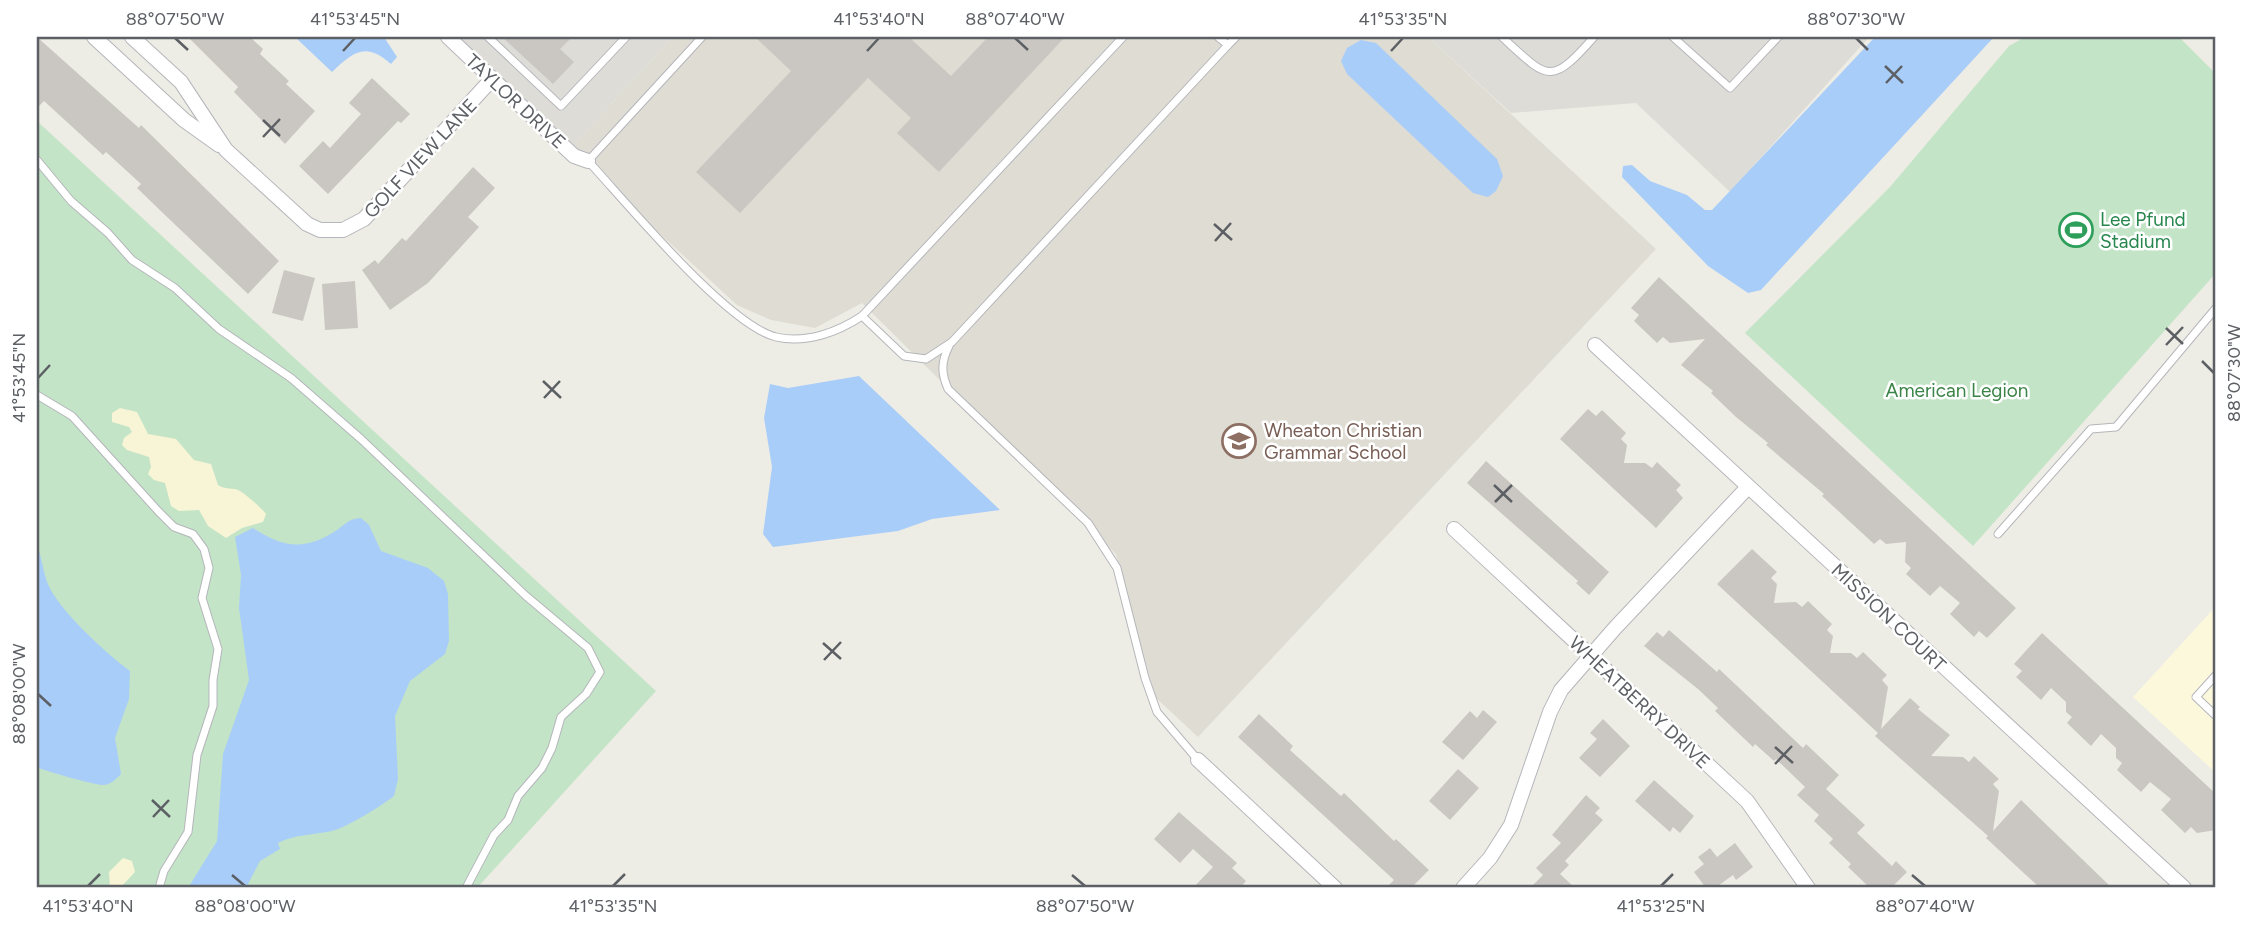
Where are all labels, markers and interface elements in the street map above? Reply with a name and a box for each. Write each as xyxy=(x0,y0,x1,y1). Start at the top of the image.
text: 88°07'50"W xyxy=(126,8,225,30)
text: 41°53'45"N xyxy=(310,8,400,30)
text: 41°53'40"N xyxy=(833,8,925,30)
text: 88°07'40"W xyxy=(965,8,1065,30)
text: 41°53'35"N xyxy=(1359,8,1447,30)
text: 88°07'30"W xyxy=(1807,8,1906,30)
street label: TAYLOR DRIVE xyxy=(461,49,571,154)
street label: GOLF VIEW LANE xyxy=(359,94,482,223)
place label: Lee Pfund Stadium xyxy=(2100,208,2186,253)
sports icon: Lee Pfund Stadium xyxy=(2057,211,2095,249)
text: 88°07'30"W xyxy=(2223,323,2245,422)
text: 41°53'45"N xyxy=(8,333,30,423)
park label: American Legion xyxy=(1886,379,2028,402)
place label: Wheaton Christian Grammar School xyxy=(1264,419,1422,464)
school or university icon: Wheaton Christian Grammar School xyxy=(1220,422,1258,460)
street label: MISSION COURT xyxy=(1827,558,1951,677)
street label: WHEATBERRY DRIVE xyxy=(1564,631,1715,774)
text: 88°08'00"W xyxy=(8,643,30,745)
text: 41°53'40"N xyxy=(42,895,134,917)
text: 88°08'00"W xyxy=(194,895,296,917)
text: 41°53'35"N xyxy=(569,895,657,917)
text: 88°07'50"W xyxy=(1036,895,1135,917)
text: 41°53'25"N xyxy=(1616,895,1706,917)
text: 88°07'40"W xyxy=(1875,895,1975,917)

